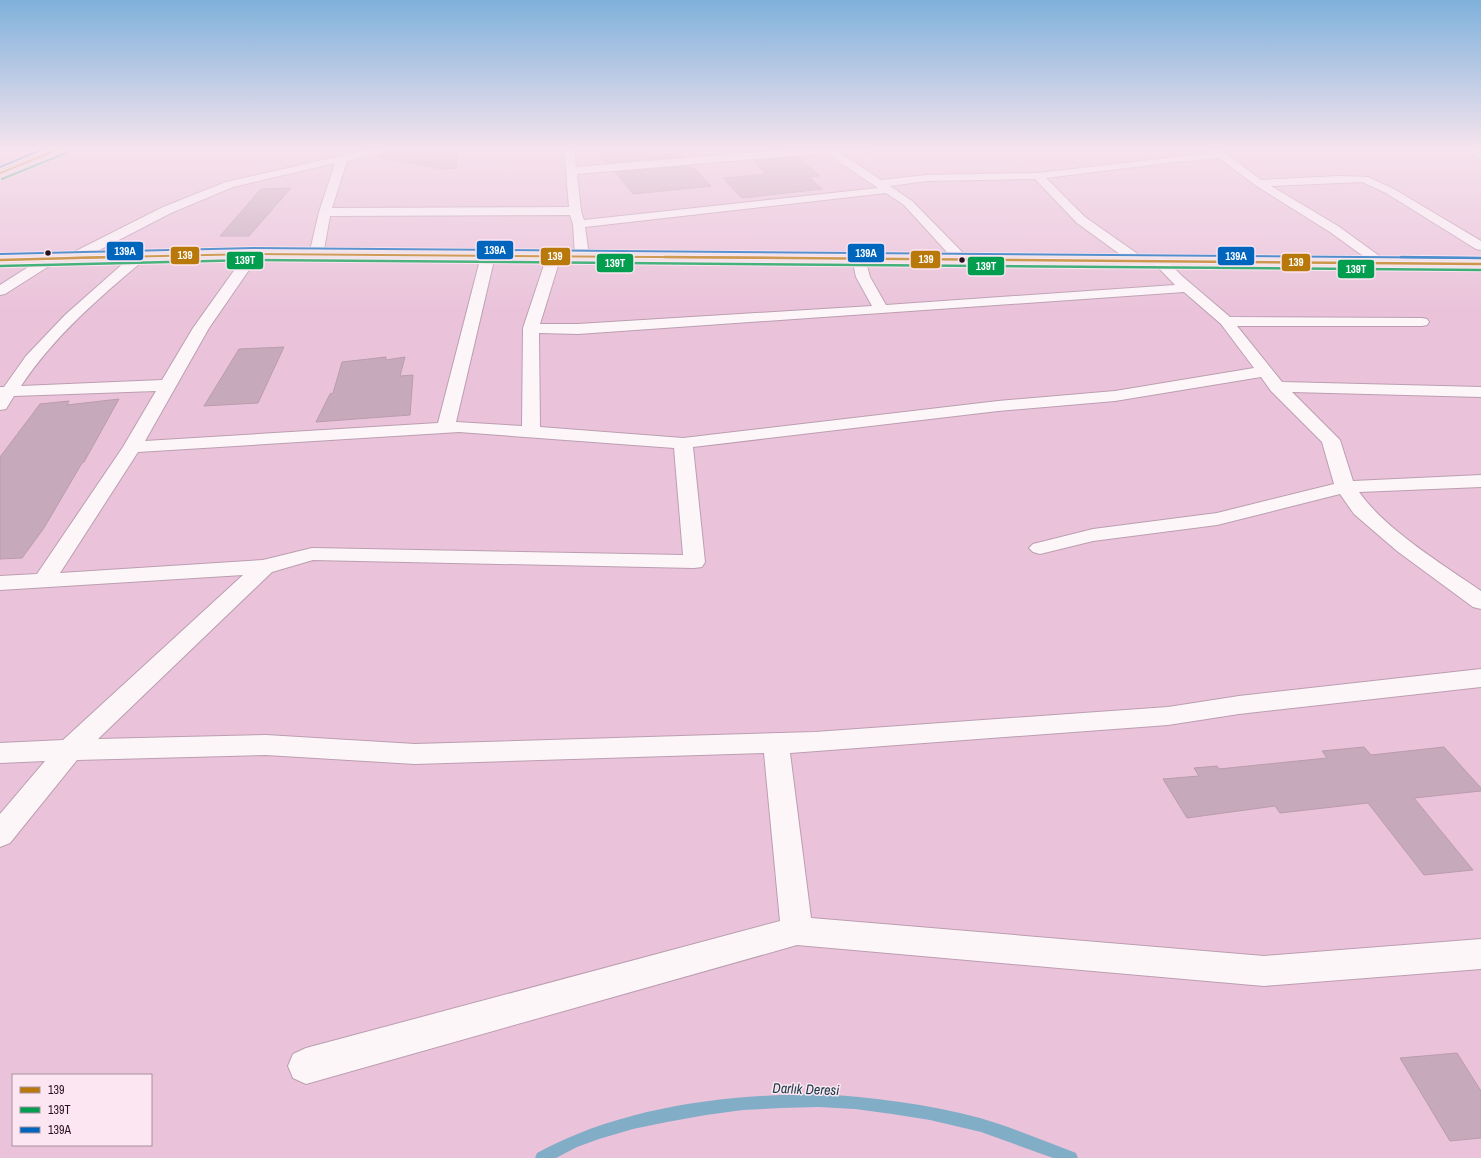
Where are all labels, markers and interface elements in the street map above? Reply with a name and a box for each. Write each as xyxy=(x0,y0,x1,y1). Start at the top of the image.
line badge: 139A xyxy=(476,240,514,260)
line badge: 139A xyxy=(106,241,144,261)
text: 139A xyxy=(484,243,506,257)
line badge: 139A xyxy=(847,243,885,263)
text: 139A xyxy=(114,244,136,258)
line badge: 139 xyxy=(170,246,200,265)
text: 139A xyxy=(855,246,877,260)
line badge: 139A xyxy=(1217,246,1255,266)
line badge: 139 xyxy=(540,247,571,266)
unlabelled marker xyxy=(43,248,53,258)
text: 139 xyxy=(177,248,193,262)
text: 139 xyxy=(547,249,563,263)
text: 139A xyxy=(1225,249,1247,263)
line badge: 139 xyxy=(910,250,941,269)
line badge: 139T xyxy=(226,251,264,270)
text: 139 xyxy=(918,252,934,266)
text: 139T xyxy=(235,253,256,267)
line badge: 139T xyxy=(596,253,634,273)
line badge: 139 xyxy=(1281,253,1311,272)
unlabelled marker xyxy=(957,255,967,265)
text: 139 xyxy=(1288,255,1304,269)
text: 139T xyxy=(605,256,626,270)
line badge: 139T xyxy=(967,256,1005,276)
text: 139T xyxy=(976,259,997,273)
line badge: 139T xyxy=(1337,259,1375,279)
text: 139T xyxy=(1346,262,1367,276)
legend xyxy=(12,1074,152,1146)
water label: Darlık Deresi xyxy=(772,1079,841,1099)
text: 139 xyxy=(48,1082,64,1098)
text: 139T xyxy=(48,1102,70,1118)
text: 139A xyxy=(48,1122,71,1138)

